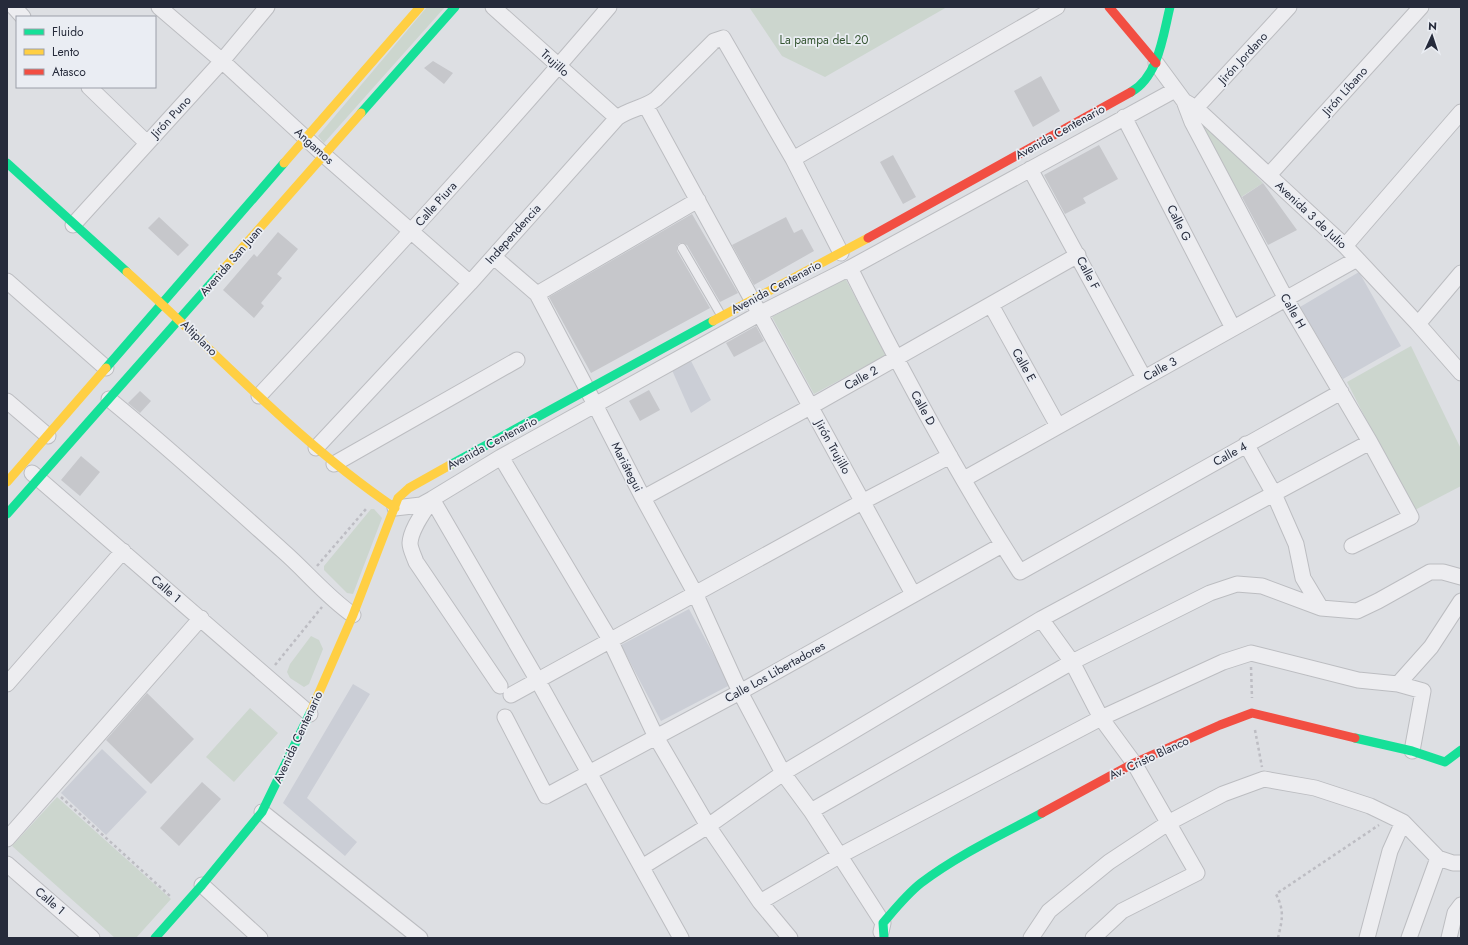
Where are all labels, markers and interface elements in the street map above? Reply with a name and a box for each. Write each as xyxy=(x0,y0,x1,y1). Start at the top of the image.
legend xyxy=(16,16,156,88)
north arrow xyxy=(1412,16,1452,56)
text: N xyxy=(1428,18,1437,34)
text: Fluido xyxy=(52,23,84,41)
street label: Jirón Jordano xyxy=(1213,28,1272,90)
park label: La pampa deL 20 xyxy=(779,31,869,49)
text: Lento xyxy=(52,43,80,61)
street label: Trujillo xyxy=(537,45,574,81)
street label: Jirón Líbano xyxy=(1317,62,1372,121)
text: Atasco xyxy=(52,63,86,81)
street label: Jirón Puno xyxy=(145,92,196,144)
street label: Avenida Centenario xyxy=(1012,100,1108,164)
street label: Angamos xyxy=(290,123,338,169)
street label: Calle Piura xyxy=(411,177,461,231)
street label: Avenida 3 de Julio xyxy=(1271,177,1351,253)
street label: Independencia xyxy=(481,200,545,268)
street label: Calle G xyxy=(1162,202,1196,244)
street label: Avenida San Juan xyxy=(195,222,267,300)
street label: Calle F xyxy=(1072,253,1104,293)
street label: Avenida Centenario xyxy=(728,255,825,318)
street label: Calle H xyxy=(1276,290,1310,332)
street label: Altiplano xyxy=(177,316,222,360)
street label: Calle E xyxy=(1007,345,1041,385)
street label: Calle 3 xyxy=(1140,352,1180,386)
street label: Calle 2 xyxy=(841,361,881,395)
street label: Calle D xyxy=(906,387,940,429)
street label: Avenida Centenario xyxy=(444,411,541,474)
street label: Jirón Trujillo xyxy=(810,415,856,478)
street label: Calle 4 xyxy=(1210,437,1250,471)
street label: Mariátegui xyxy=(607,439,647,495)
street label: Calle 1 xyxy=(147,571,185,607)
street label: Calle Los Libertadores xyxy=(722,637,829,707)
street label: Avenida Centenario xyxy=(269,688,327,786)
street label: Av. Cristo Blanco xyxy=(1106,731,1192,784)
street label: Calle 1 xyxy=(31,883,69,919)

